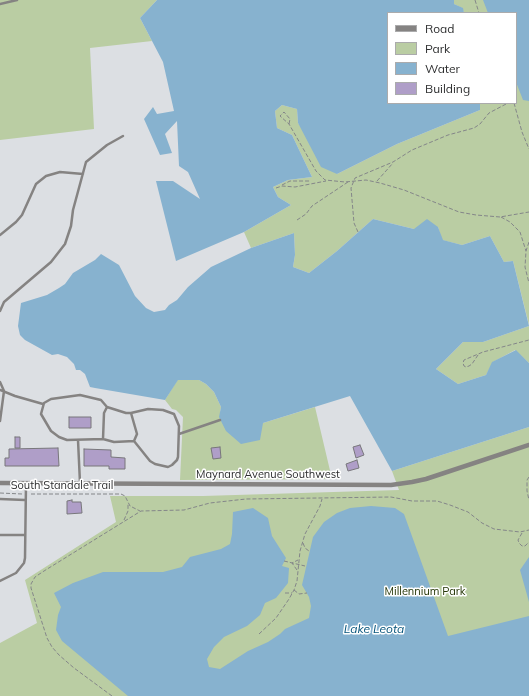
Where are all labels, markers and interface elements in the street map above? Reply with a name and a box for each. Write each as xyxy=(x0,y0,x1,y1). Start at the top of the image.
legend xyxy=(387,12,517,104)
text: Road xyxy=(425,21,454,36)
text: Park xyxy=(425,41,450,56)
text: Water xyxy=(425,61,460,76)
text: Building xyxy=(425,81,470,96)
street label: Maynard Avenue Southwest xyxy=(196,468,340,482)
street label: South Standale Trail xyxy=(11,479,113,493)
park label: Millennium Park xyxy=(385,585,465,599)
water label: Lake Leota xyxy=(344,622,404,636)

